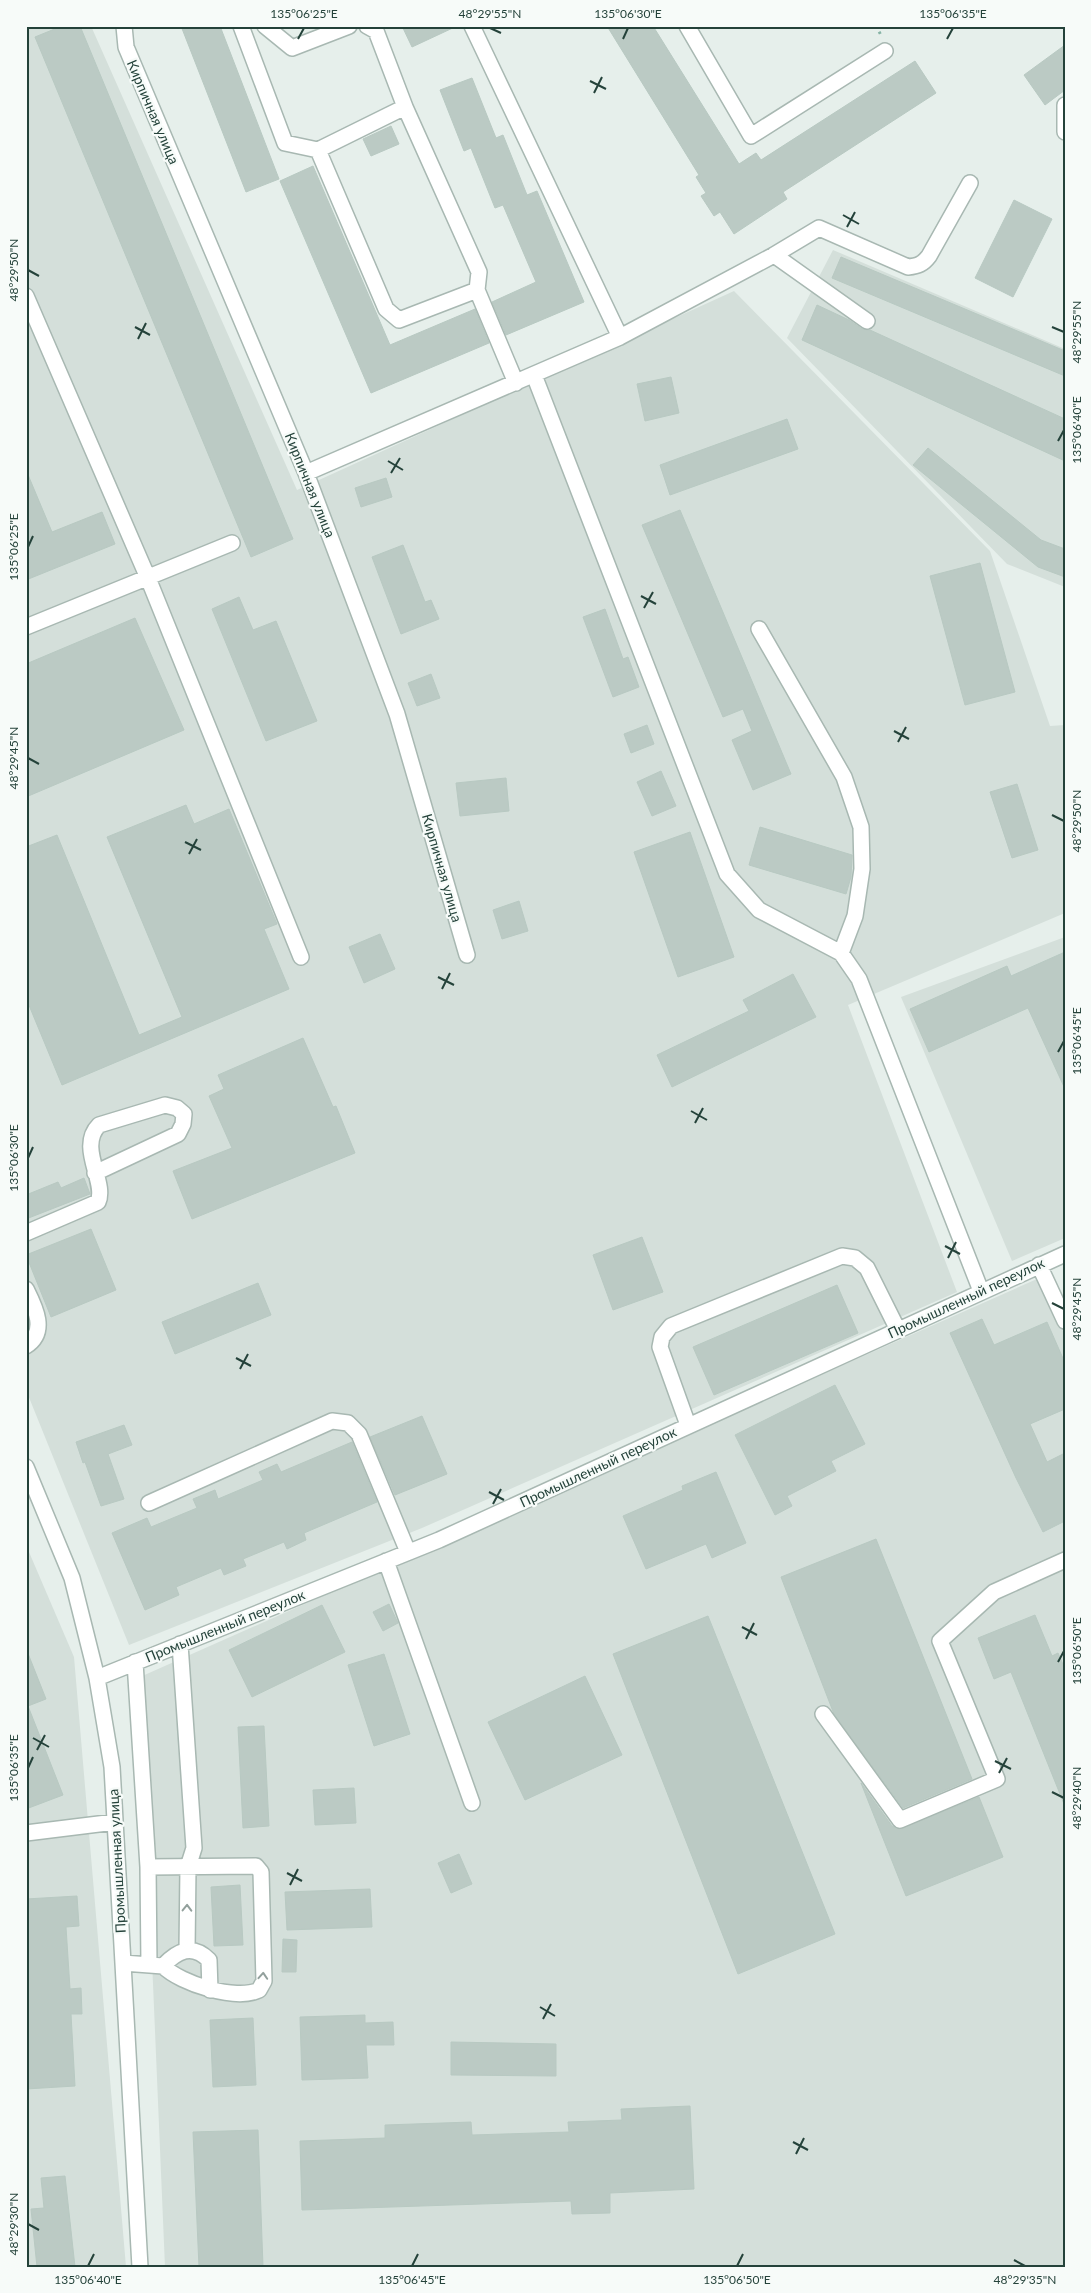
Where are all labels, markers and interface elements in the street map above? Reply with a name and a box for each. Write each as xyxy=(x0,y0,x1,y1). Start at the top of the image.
text: 135°06'25"E xyxy=(270,6,338,21)
text: 48°29'55"N xyxy=(459,6,521,21)
text: 135°06'30"E xyxy=(594,6,662,21)
text: 135°06'35"E xyxy=(919,6,987,21)
street label: Кирпичная улица xyxy=(124,57,183,167)
text: 48°29'50"N xyxy=(6,239,21,301)
text: 48°29'55"N xyxy=(1069,301,1084,363)
text: 135°06'40"E xyxy=(1069,396,1084,464)
street label: Кирпичная улица xyxy=(282,430,339,540)
text: 135°06'25"E xyxy=(6,513,21,581)
text: 48°29'45"N xyxy=(6,727,21,789)
text: 48°29'50"N xyxy=(1069,790,1084,852)
street label: Кирпичная улица xyxy=(419,812,466,924)
text: 135°06'45"E xyxy=(1069,1007,1084,1075)
text: 135°06'30"E xyxy=(6,1124,21,1192)
street label: Промышленный переулок xyxy=(885,1253,1047,1341)
text: 48°29'45"N xyxy=(1069,1278,1084,1340)
street label: Промышленный переулок xyxy=(517,1422,679,1510)
street label: Промышленный переулок xyxy=(142,1585,308,1665)
text: 135°06'50"E xyxy=(1069,1617,1084,1685)
text: 135°06'35"E xyxy=(6,1734,21,1802)
text: 48°29'40"N xyxy=(1069,1767,1084,1829)
street label: Промышленная улица xyxy=(104,1788,129,1934)
one-way arrow xyxy=(182,1904,193,1912)
one-way arrow xyxy=(257,1971,268,1979)
text: 48°29'30"N xyxy=(6,2193,21,2255)
text: 135°06'40"E xyxy=(54,2272,122,2287)
text: 135°06'45"E xyxy=(378,2272,446,2287)
text: 135°06'50"E xyxy=(703,2272,771,2287)
text: 48°29'35"N xyxy=(994,2272,1056,2287)

